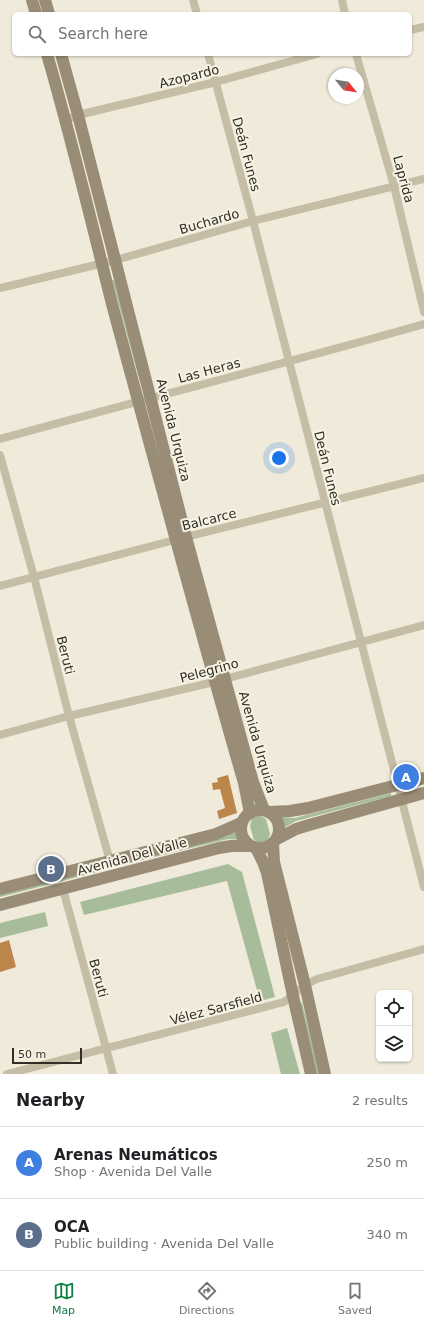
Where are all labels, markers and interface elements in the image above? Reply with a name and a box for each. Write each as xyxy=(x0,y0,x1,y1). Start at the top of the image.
search box xyxy=(12,12,412,56)
icon: search xyxy=(26,23,48,45)
text: Search here xyxy=(58,25,148,43)
street label: Azopardo xyxy=(158,62,221,91)
north arrow xyxy=(328,68,364,104)
street label: Deán Funes xyxy=(229,115,264,193)
street label: Laprida xyxy=(390,154,417,205)
street label: Buchardo xyxy=(177,206,241,237)
street label: Las Heras xyxy=(176,355,242,386)
street label: Avenida Urquiza xyxy=(153,377,194,483)
street label: Deán Funes xyxy=(311,429,344,507)
your location xyxy=(269,448,289,468)
street label: Balcarce xyxy=(180,505,238,534)
street label: Beruti xyxy=(53,634,78,676)
street label: Pelegrino xyxy=(178,655,240,686)
street label: Avenida Urquiza xyxy=(236,689,279,795)
pin: A xyxy=(393,762,419,792)
street label: Avenida Del Valle xyxy=(76,835,189,878)
pin: B xyxy=(38,854,64,884)
street label: Beruti xyxy=(86,957,111,999)
street label: Vélez Sarsfield xyxy=(168,989,264,1028)
map controls xyxy=(376,990,412,1062)
button: locate xyxy=(376,990,412,1026)
button: layers xyxy=(376,1026,412,1062)
scale bar xyxy=(12,1046,82,1065)
text: 50 m xyxy=(18,1048,46,1061)
text: Nearby xyxy=(16,1090,85,1110)
text: 2 results xyxy=(352,1093,408,1108)
text: Arenas Neumáticos xyxy=(54,1146,218,1164)
text: A xyxy=(24,1155,34,1170)
text: 250 m xyxy=(366,1155,408,1170)
text: Shop · Avenida Del Valle xyxy=(54,1164,212,1179)
text: OCA xyxy=(54,1218,89,1236)
text: B xyxy=(24,1227,34,1242)
text: 340 m xyxy=(366,1227,408,1242)
text: Public building · Avenida Del Valle xyxy=(54,1236,274,1251)
tab: Map xyxy=(52,1280,75,1317)
tab: Directions xyxy=(179,1280,234,1317)
tab: Saved xyxy=(338,1280,372,1317)

